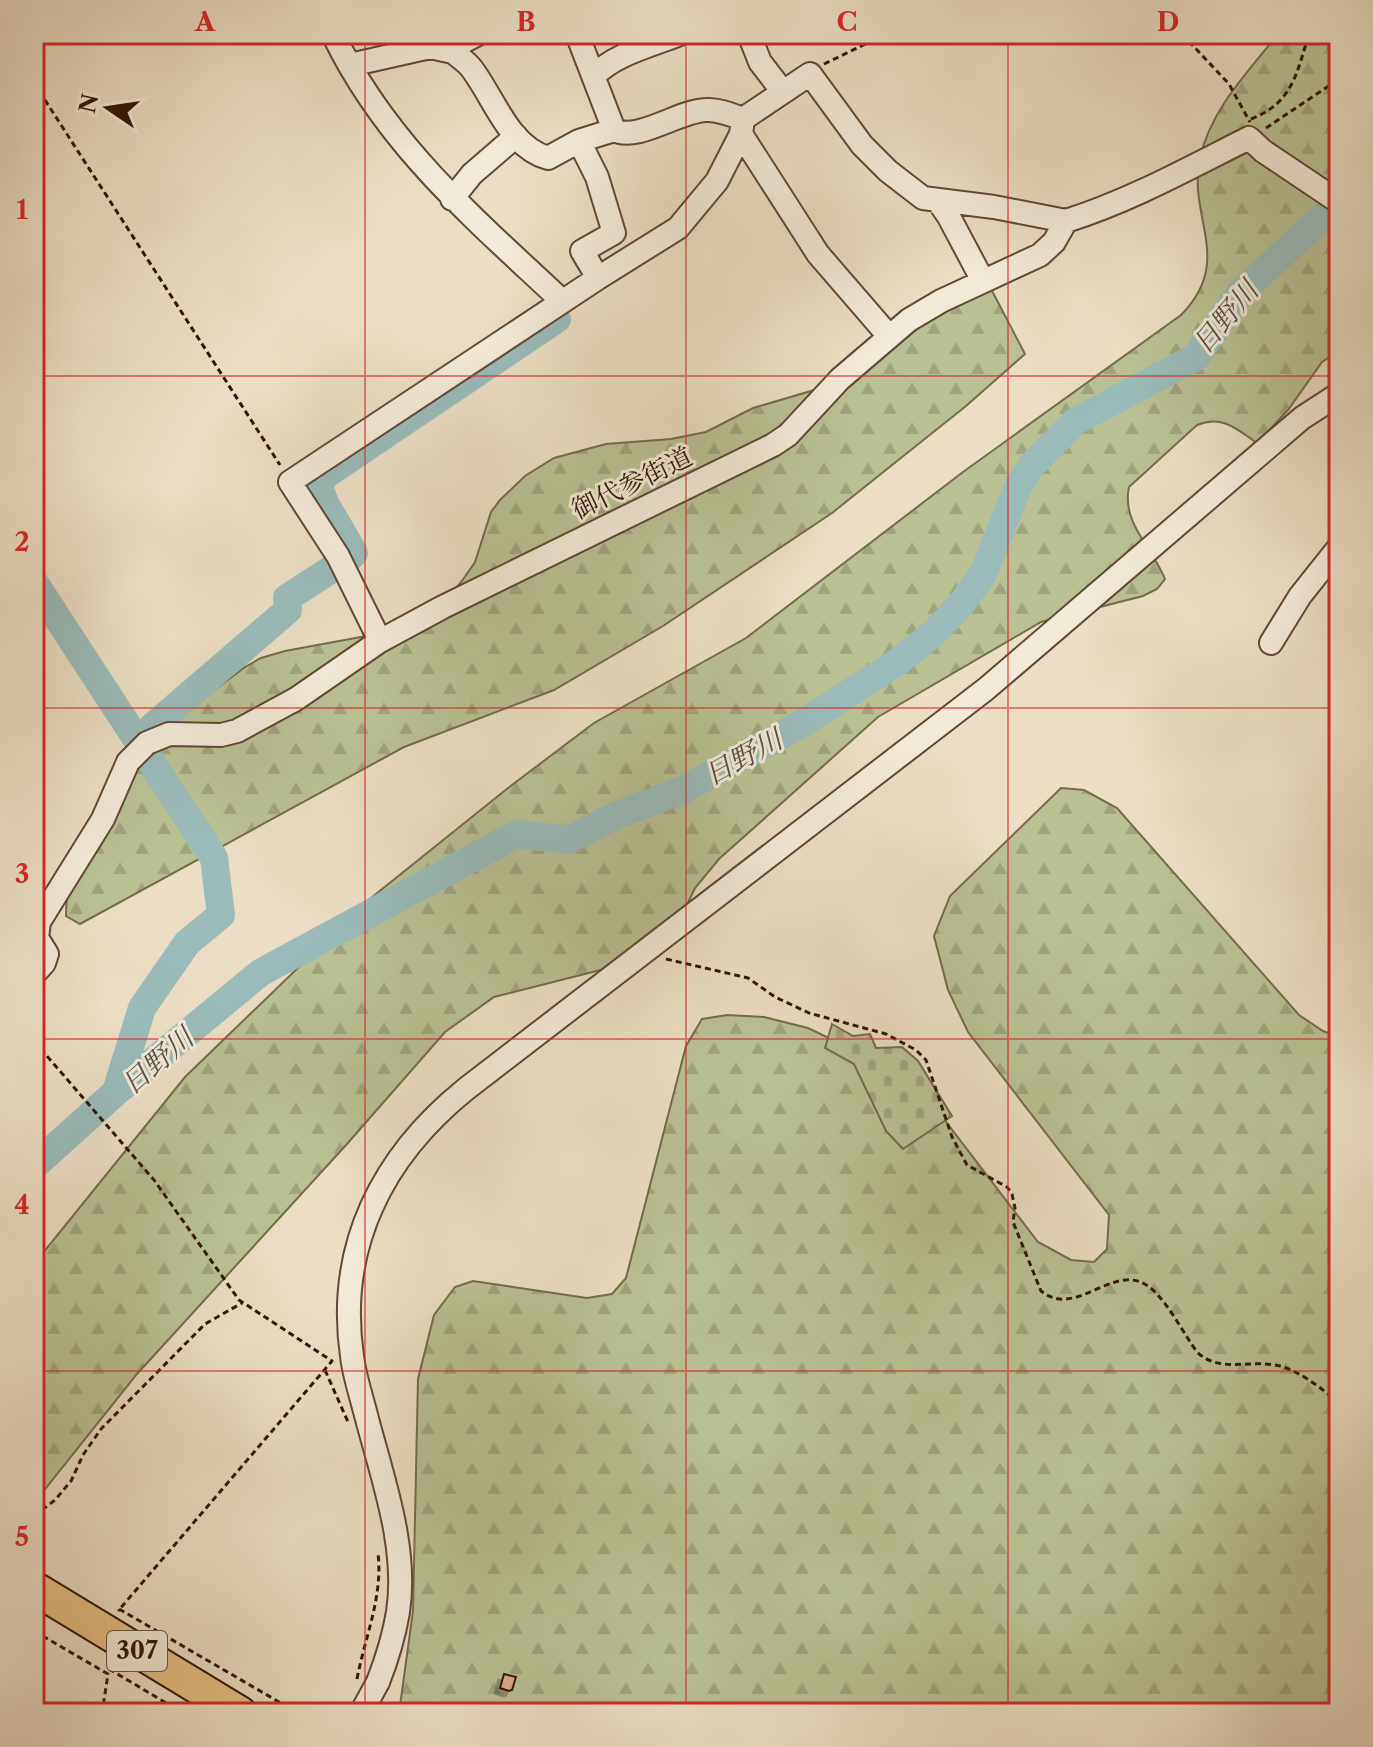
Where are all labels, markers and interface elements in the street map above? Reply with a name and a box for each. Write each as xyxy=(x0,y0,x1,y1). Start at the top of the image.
text: A xyxy=(194,6,216,38)
text: B xyxy=(516,6,536,38)
text: C xyxy=(837,6,857,38)
text: D xyxy=(1157,6,1179,38)
north arrow xyxy=(68,68,148,148)
text: N xyxy=(74,91,104,116)
text: 1 xyxy=(16,194,28,226)
water label: 日野川 xyxy=(1185,272,1267,360)
street label: 御代参街道 xyxy=(567,440,697,526)
text: 2 xyxy=(14,526,30,558)
water label: 日野川 xyxy=(698,720,791,792)
text: 3 xyxy=(15,858,29,890)
water label: 日野川 xyxy=(114,1019,202,1101)
text: 4 xyxy=(14,1189,30,1221)
text: 5 xyxy=(15,1521,29,1553)
road number: 307 xyxy=(107,1631,167,1671)

